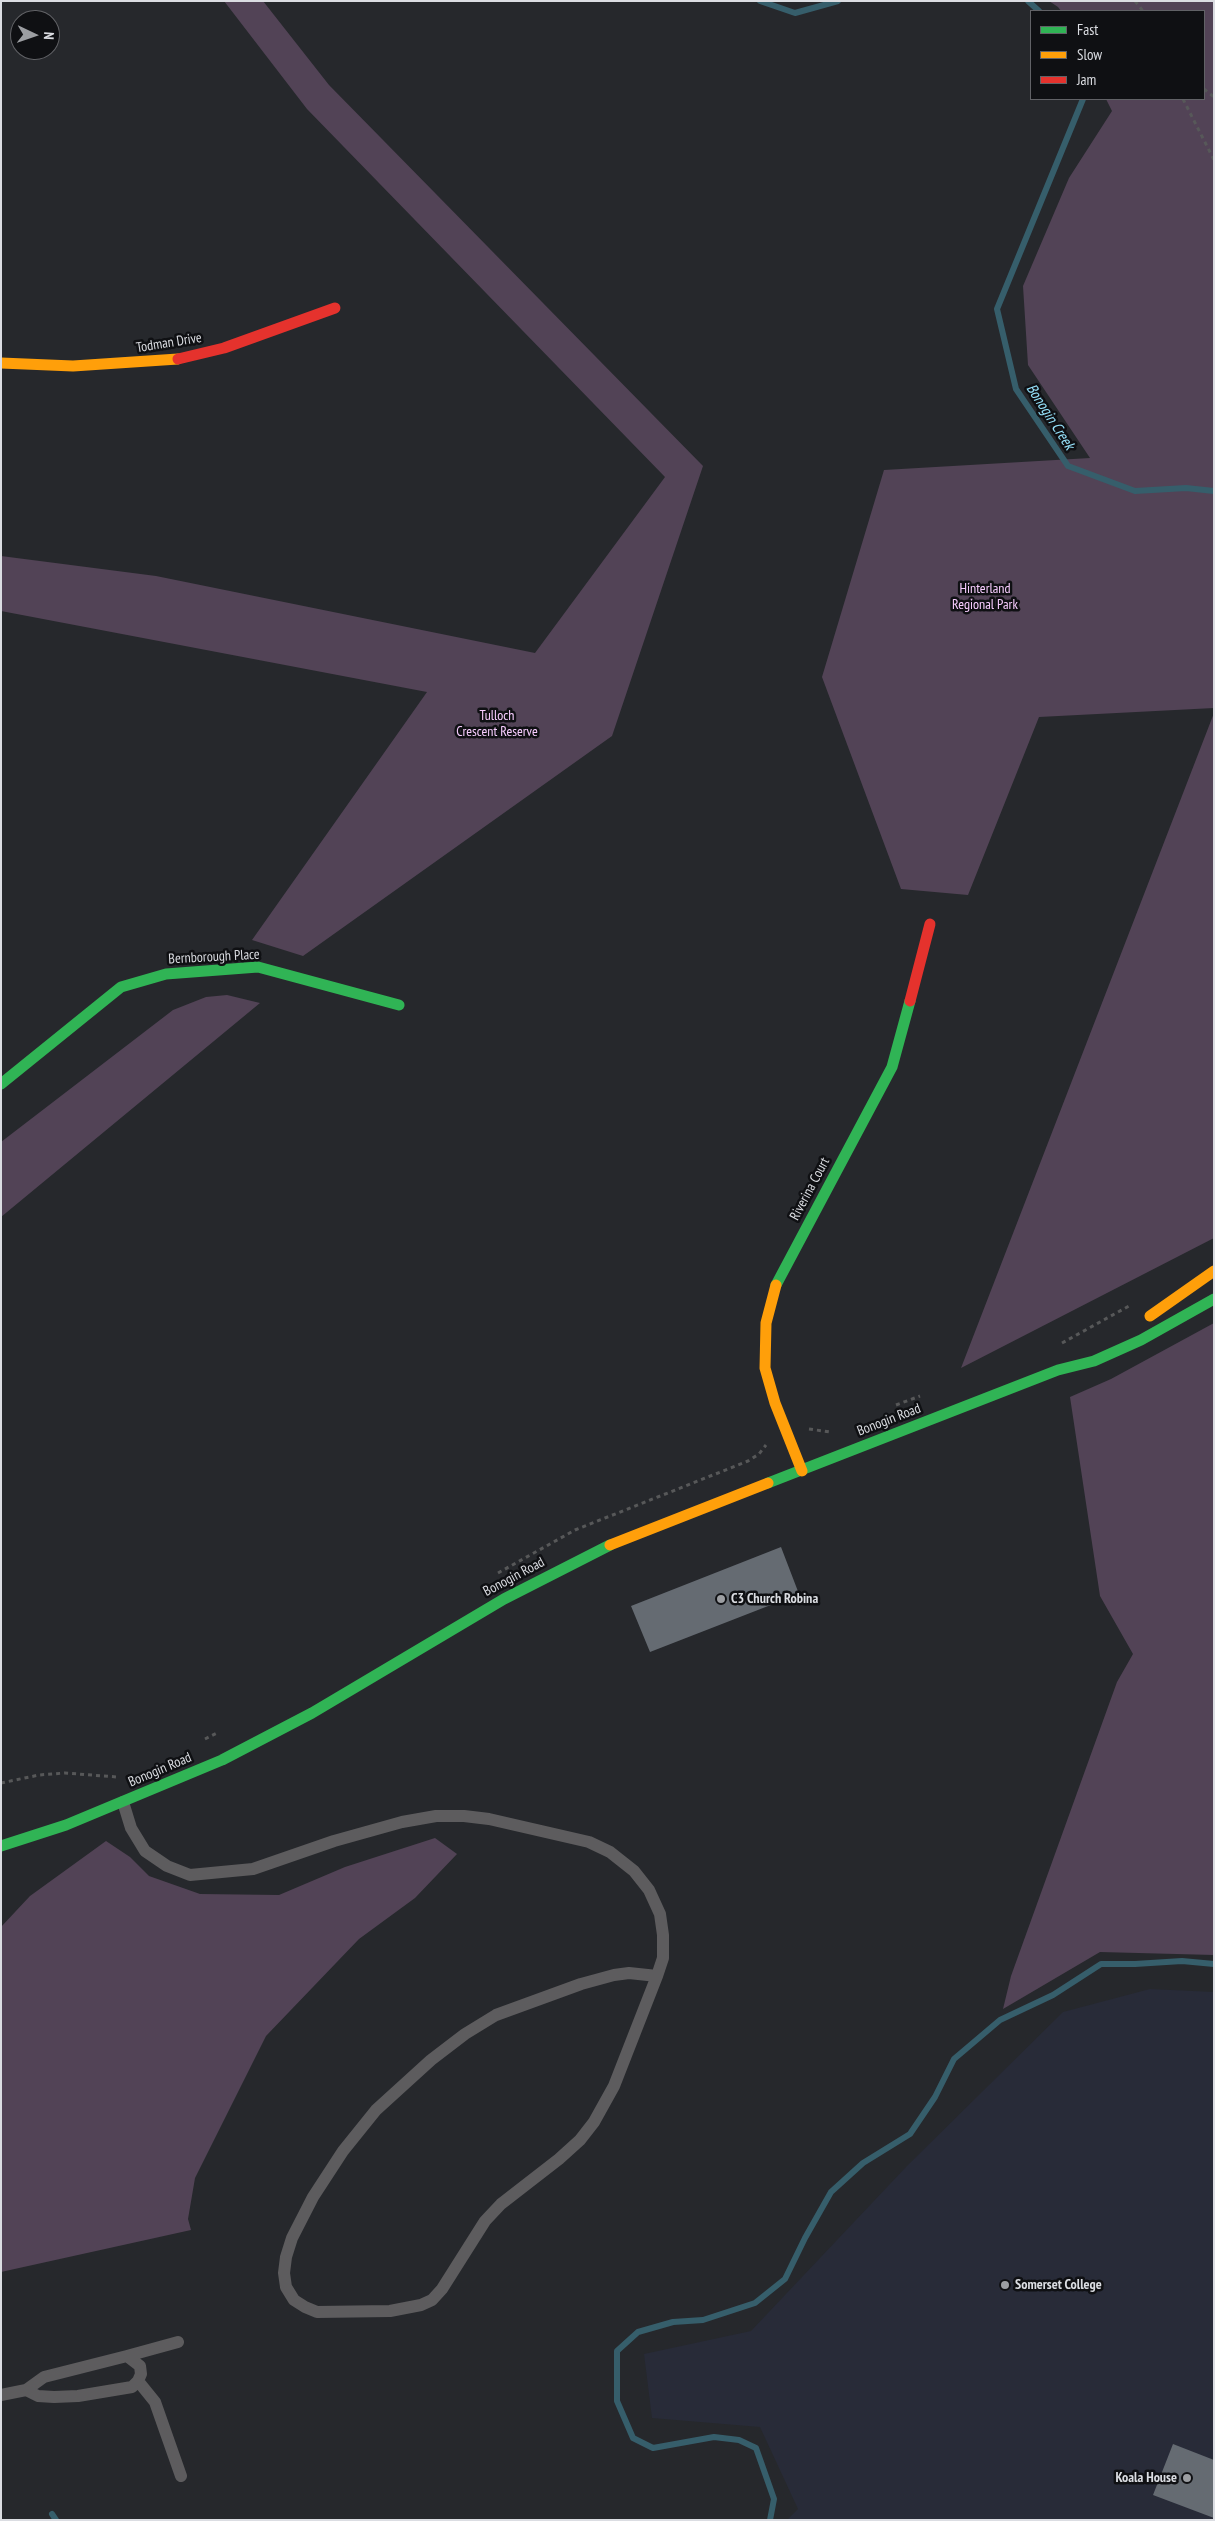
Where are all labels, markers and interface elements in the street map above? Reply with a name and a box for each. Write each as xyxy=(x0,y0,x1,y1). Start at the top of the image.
north arrow xyxy=(10,10,60,60)
legend xyxy=(1030,10,1205,100)
text: Fast xyxy=(1077,20,1098,39)
text: N xyxy=(40,31,58,40)
text: Slow xyxy=(1077,45,1102,64)
text: Jam xyxy=(1077,70,1096,89)
street label: Todman Drive xyxy=(135,330,203,356)
water label: Bonogin Creek xyxy=(1022,381,1078,453)
park label: Hinterland Regional Park xyxy=(952,581,1018,614)
park label: Tulloch Crescent Reserve xyxy=(456,708,538,740)
street label: Bernborough Place xyxy=(168,946,260,968)
street label: Riverina Court xyxy=(786,1155,834,1223)
street label: Bonogin Road xyxy=(855,1400,923,1440)
street label: Bonogin Road xyxy=(481,1554,547,1600)
place label: C3 Church Robina xyxy=(731,1591,818,1607)
marker: C3 Church Robina xyxy=(715,1593,727,1605)
street label: Bonogin Road xyxy=(126,1749,194,1791)
place label: Somerset College xyxy=(1015,2277,1102,2293)
marker: Somerset College xyxy=(999,2279,1011,2291)
place label: Koala House xyxy=(1115,2470,1177,2486)
marker: Koala House xyxy=(1181,2472,1193,2484)

